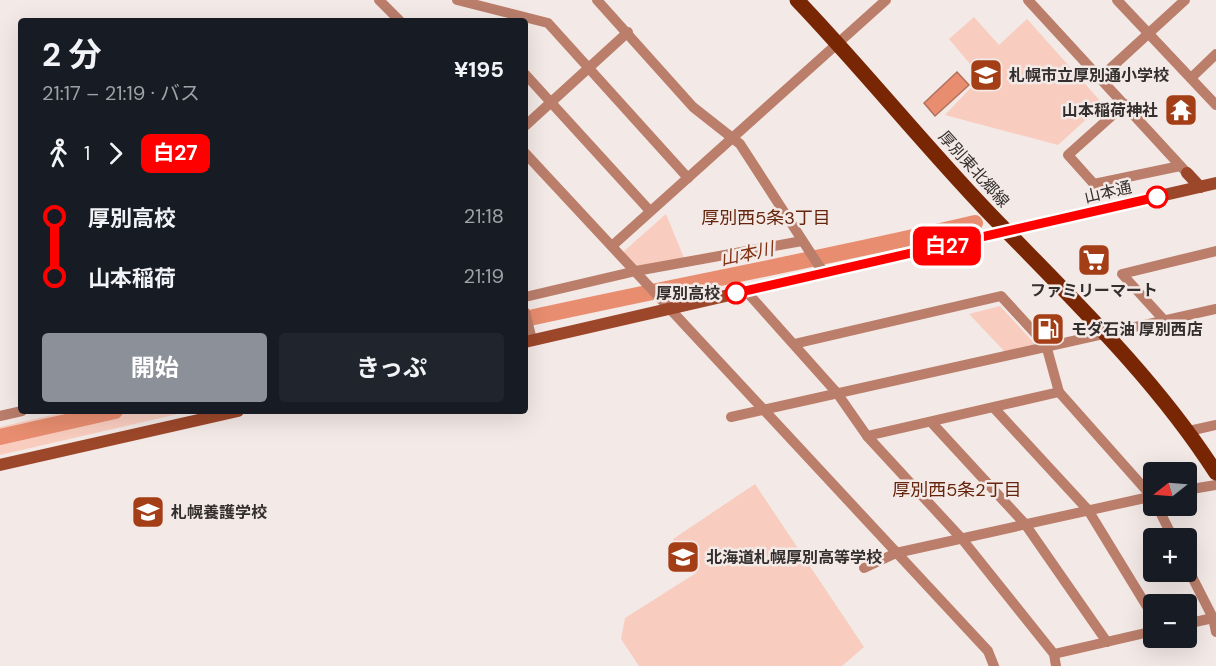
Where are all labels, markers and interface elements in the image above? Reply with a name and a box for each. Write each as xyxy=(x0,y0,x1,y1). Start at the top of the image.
text: 2 分 xyxy=(42,33,102,76)
text: ¥195 xyxy=(454,55,504,84)
school or university icon: 札幌市立厚別通小学校 xyxy=(968,57,1004,93)
place label: 札幌市立厚別通小学校 xyxy=(1009,65,1169,86)
text: 21:17 – 21:19 · バス xyxy=(42,80,200,106)
temple icon: 山本稲荷神社 xyxy=(1163,92,1199,128)
place label: 山本稲荷神社 xyxy=(1062,100,1158,121)
street label: 厚別東北郷線 xyxy=(934,126,1014,212)
icon: walk xyxy=(42,137,75,170)
icon: forward xyxy=(99,137,132,170)
text: 白27 xyxy=(153,139,198,167)
text: 1 xyxy=(84,140,90,166)
street label: 山本通 xyxy=(1082,176,1134,208)
unlabelled marker xyxy=(1146,186,1168,208)
text: 21:18 xyxy=(464,203,504,229)
text: 厚別高校 xyxy=(88,204,176,233)
district label: 厚別西5条3丁目 xyxy=(701,206,831,230)
line badge: 白27 xyxy=(912,226,982,266)
text: 白27 xyxy=(925,232,969,260)
water label: 山本川 xyxy=(718,236,778,271)
supermarket icon: ファミリーマート xyxy=(1076,242,1112,278)
text: 21:19 xyxy=(463,263,504,289)
text: 山本稲荷 xyxy=(88,264,176,293)
place label: ファミリーマート xyxy=(1030,280,1158,301)
marker: 厚別高校 xyxy=(725,282,747,304)
place label: 厚別高校 xyxy=(656,283,720,304)
fuel station icon: モダ石油 厚別西店 xyxy=(1030,311,1066,347)
place label: モダ石油 厚別西店 xyxy=(1071,319,1203,340)
button: 開始 xyxy=(42,333,267,402)
button: きっぷ xyxy=(279,333,504,402)
north arrow xyxy=(1143,462,1197,516)
map controls xyxy=(1143,462,1197,648)
district label: 厚別西5条2丁目 xyxy=(892,478,1022,502)
school or university icon: 札幌養護学校 xyxy=(130,494,166,530)
place label: 札幌養護学校 xyxy=(171,502,267,523)
button: + xyxy=(1143,528,1197,582)
school or university icon: 北海道札幌厚別高等学校 xyxy=(665,539,701,575)
place label: 北海道札幌厚別高等学校 xyxy=(706,547,882,568)
button: − xyxy=(1143,594,1197,648)

